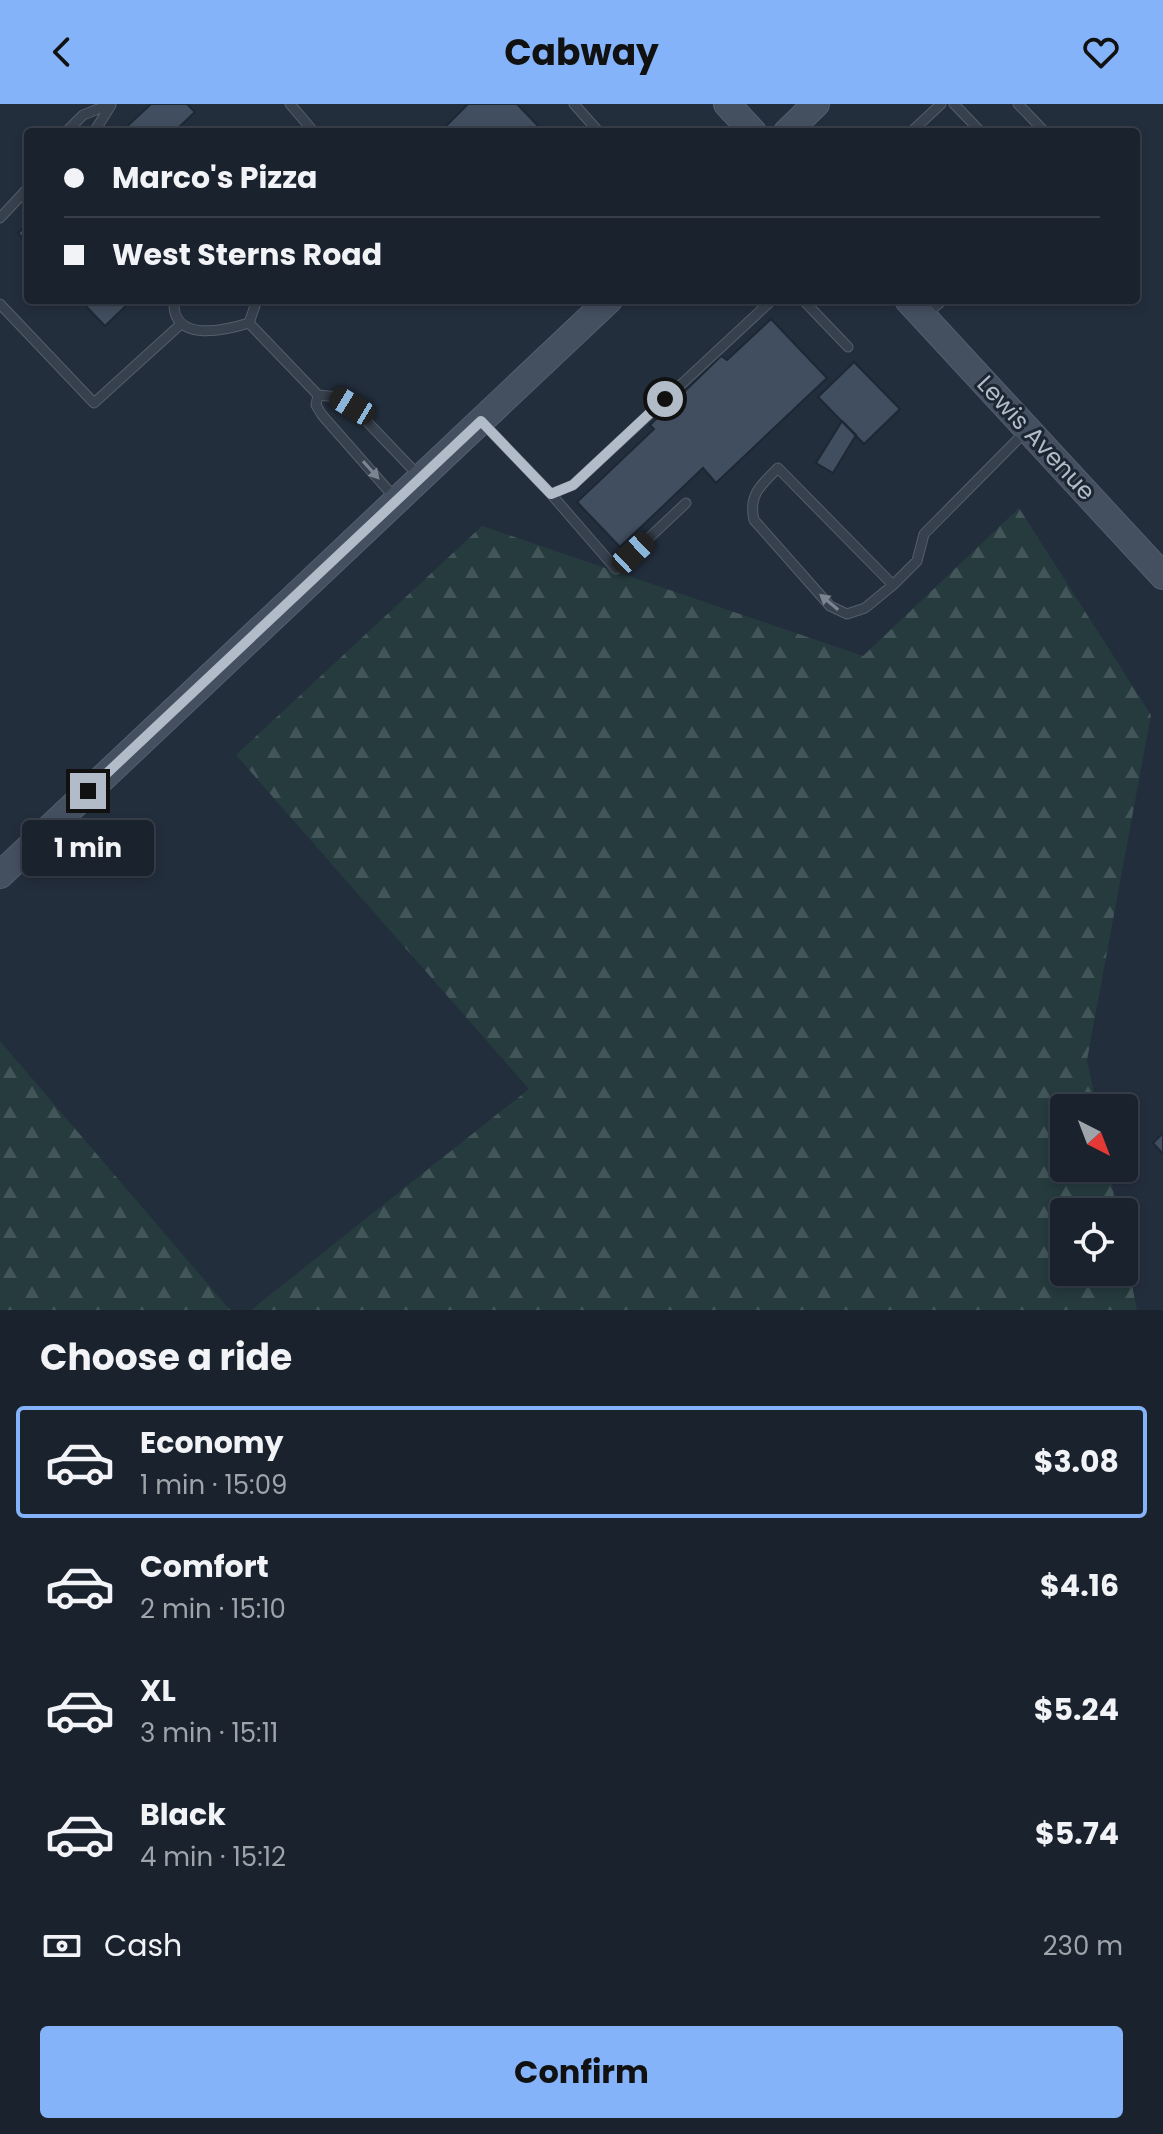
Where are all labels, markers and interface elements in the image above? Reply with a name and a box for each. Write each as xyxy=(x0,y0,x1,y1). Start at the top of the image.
text: Cabway xyxy=(504,27,659,78)
icon: back xyxy=(40,30,84,74)
icon: heart xyxy=(1079,30,1123,74)
text: Marco's Pizza xyxy=(112,156,317,199)
text: West Sterns Road xyxy=(112,233,382,276)
street label: Lewis Avenue xyxy=(970,368,1103,507)
route start xyxy=(647,381,683,417)
car xyxy=(325,383,379,429)
one-way arrow xyxy=(361,461,379,480)
car xyxy=(607,528,659,578)
one-way arrow xyxy=(818,593,839,610)
route end xyxy=(70,773,106,809)
callout: 1 min xyxy=(22,819,154,875)
text: 1 min xyxy=(54,830,122,866)
north arrow xyxy=(1050,1094,1138,1182)
map controls xyxy=(1050,1094,1138,1286)
button: locate xyxy=(1050,1198,1138,1286)
text: Choose a ride xyxy=(40,1332,292,1383)
text: Economy xyxy=(140,1421,284,1464)
icon: car xyxy=(44,1426,116,1498)
text: $3.08 xyxy=(1034,1440,1119,1483)
text: 1 min · 15:09 xyxy=(140,1467,287,1503)
text: Comfort xyxy=(140,1545,269,1588)
icon: car xyxy=(44,1550,116,1622)
text: $4.16 xyxy=(1040,1564,1119,1607)
text: 2 min · 15:10 xyxy=(140,1591,286,1627)
text: XL xyxy=(140,1669,176,1712)
icon: car xyxy=(44,1674,116,1746)
text: $5.24 xyxy=(1034,1688,1119,1731)
text: 3 min · 15:11 xyxy=(140,1715,278,1751)
text: Black xyxy=(140,1793,226,1836)
icon: car xyxy=(44,1798,116,1870)
text: $5.74 xyxy=(1035,1812,1119,1855)
text: 4 min · 15:12 xyxy=(140,1839,286,1875)
icon: cash xyxy=(40,1924,84,1968)
text: Cash xyxy=(104,1924,182,1967)
text: 230 m xyxy=(1043,1928,1123,1964)
button: Confirm xyxy=(40,2026,1123,2118)

